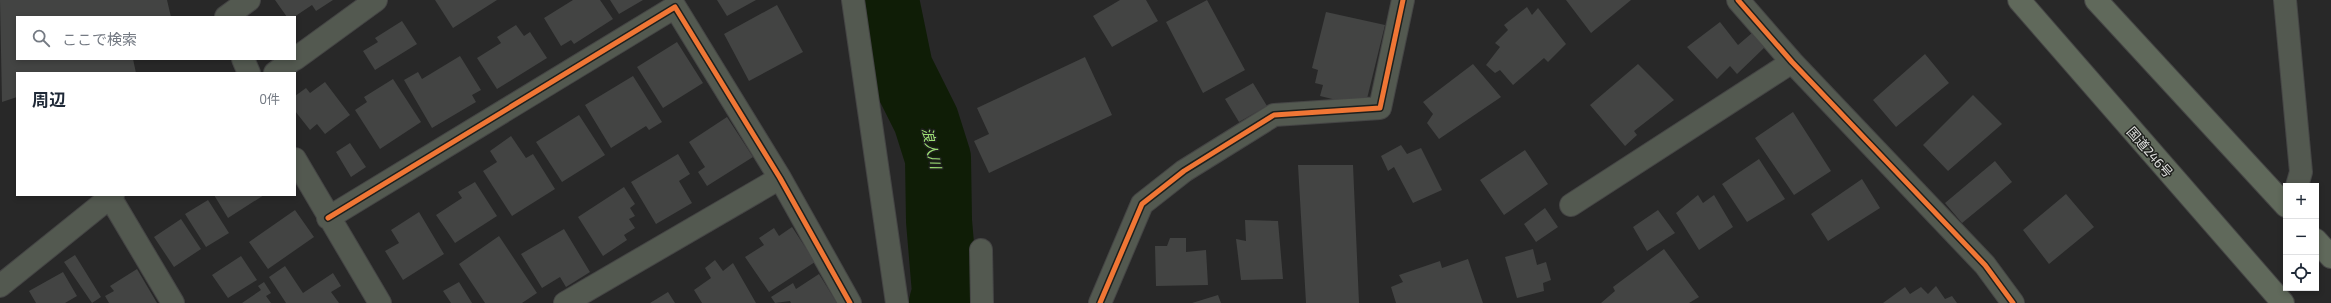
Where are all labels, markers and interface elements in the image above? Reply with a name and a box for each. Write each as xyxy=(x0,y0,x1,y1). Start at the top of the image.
search box xyxy=(16,16,296,60)
icon: search xyxy=(30,27,52,49)
text: ここで検索 xyxy=(62,30,137,48)
text: 周辺 xyxy=(32,89,66,109)
text: 0件 xyxy=(259,91,280,107)
street label: 国道246号 xyxy=(2124,123,2176,181)
water label: 浪人川 xyxy=(919,126,945,172)
map controls xyxy=(2283,183,2319,291)
button: + xyxy=(2283,183,2319,219)
button: − xyxy=(2283,219,2319,255)
button: locate xyxy=(2283,255,2319,291)

